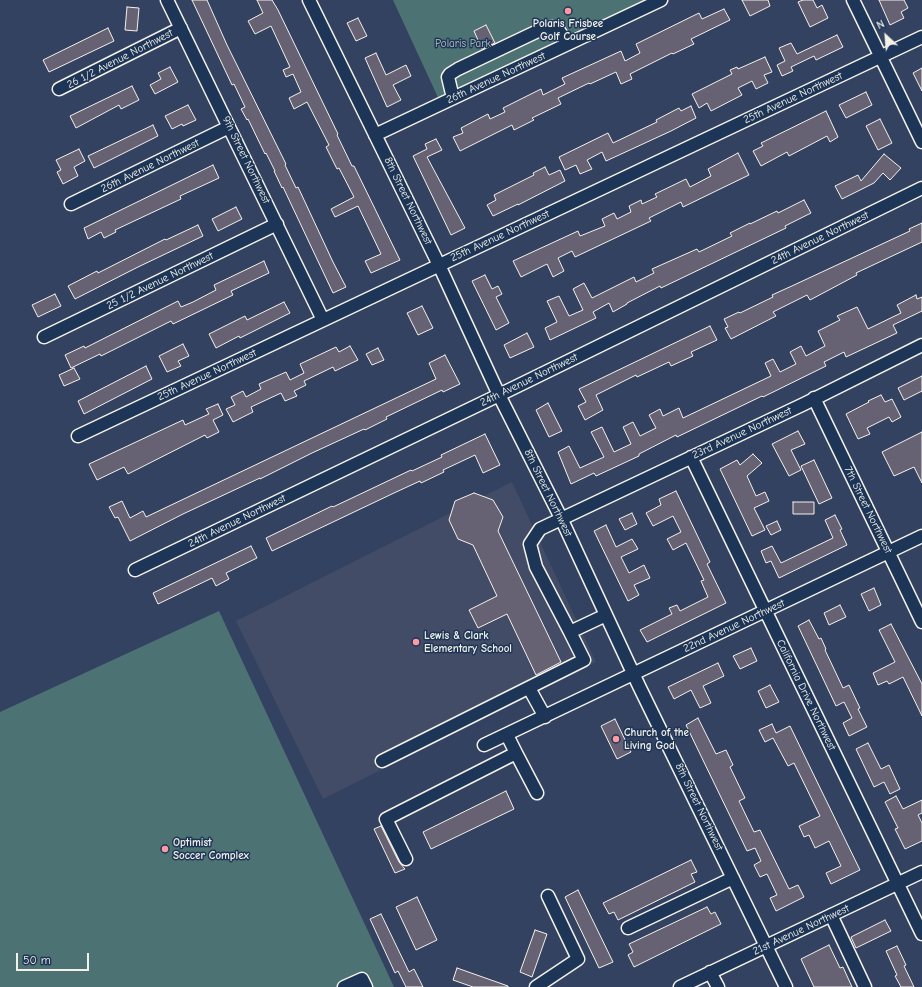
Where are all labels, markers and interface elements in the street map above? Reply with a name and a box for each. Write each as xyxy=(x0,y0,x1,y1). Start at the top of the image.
marker: Polaris Frisbee Golf Course xyxy=(563,6,573,16)
north arrow xyxy=(866,16,906,56)
place label: Polaris Frisbee Golf Course xyxy=(533,17,603,43)
text: N xyxy=(874,17,887,32)
street label: 26 1/2 Avenue Northwest xyxy=(65,27,175,91)
park label: Polaris Park xyxy=(435,37,491,51)
street label: 26th Avenue Northwest xyxy=(444,49,548,107)
street label: 25th Avenue Northwest xyxy=(741,69,845,127)
street label: 9th Street Northwest xyxy=(219,114,273,206)
street label: 26th Avenue Northwest xyxy=(99,136,201,196)
street label: 8th Street Northwest xyxy=(381,155,435,247)
street label: 25th Avenue Northwest xyxy=(448,207,552,265)
street label: 24th Avenue Northwest xyxy=(769,209,871,267)
street label: 25 1/2 Avenue Northwest xyxy=(104,249,216,313)
street label: 25th Avenue Northwest xyxy=(155,346,259,404)
street label: 24th Avenue Northwest xyxy=(478,351,580,409)
street label: 23rd Avenue Northwest xyxy=(690,404,794,462)
street label: 8th Street Northwest xyxy=(521,447,575,539)
street label: 7th Street Northwest xyxy=(841,464,895,556)
street label: 24th Avenue Northwest xyxy=(186,492,288,550)
street label: 22nd Avenue Northwest xyxy=(681,597,787,655)
place label: Lewis & Clark Elementary School xyxy=(424,629,512,655)
marker: Lewis & Clark Elementary School xyxy=(411,637,421,647)
street label: California Drive Northwest xyxy=(773,637,839,753)
place label: Church of the Living God xyxy=(624,726,689,752)
marker: Church of the Living God xyxy=(611,734,621,744)
street label: 8th Street Northwest xyxy=(672,761,726,853)
place label: Optimist Soccer Complex xyxy=(173,836,249,862)
marker: Optimist Soccer Complex xyxy=(160,844,170,854)
street label: 21st Avenue Northwest xyxy=(751,902,851,958)
scale bar xyxy=(18,945,91,971)
text: 50 m xyxy=(23,953,51,967)

